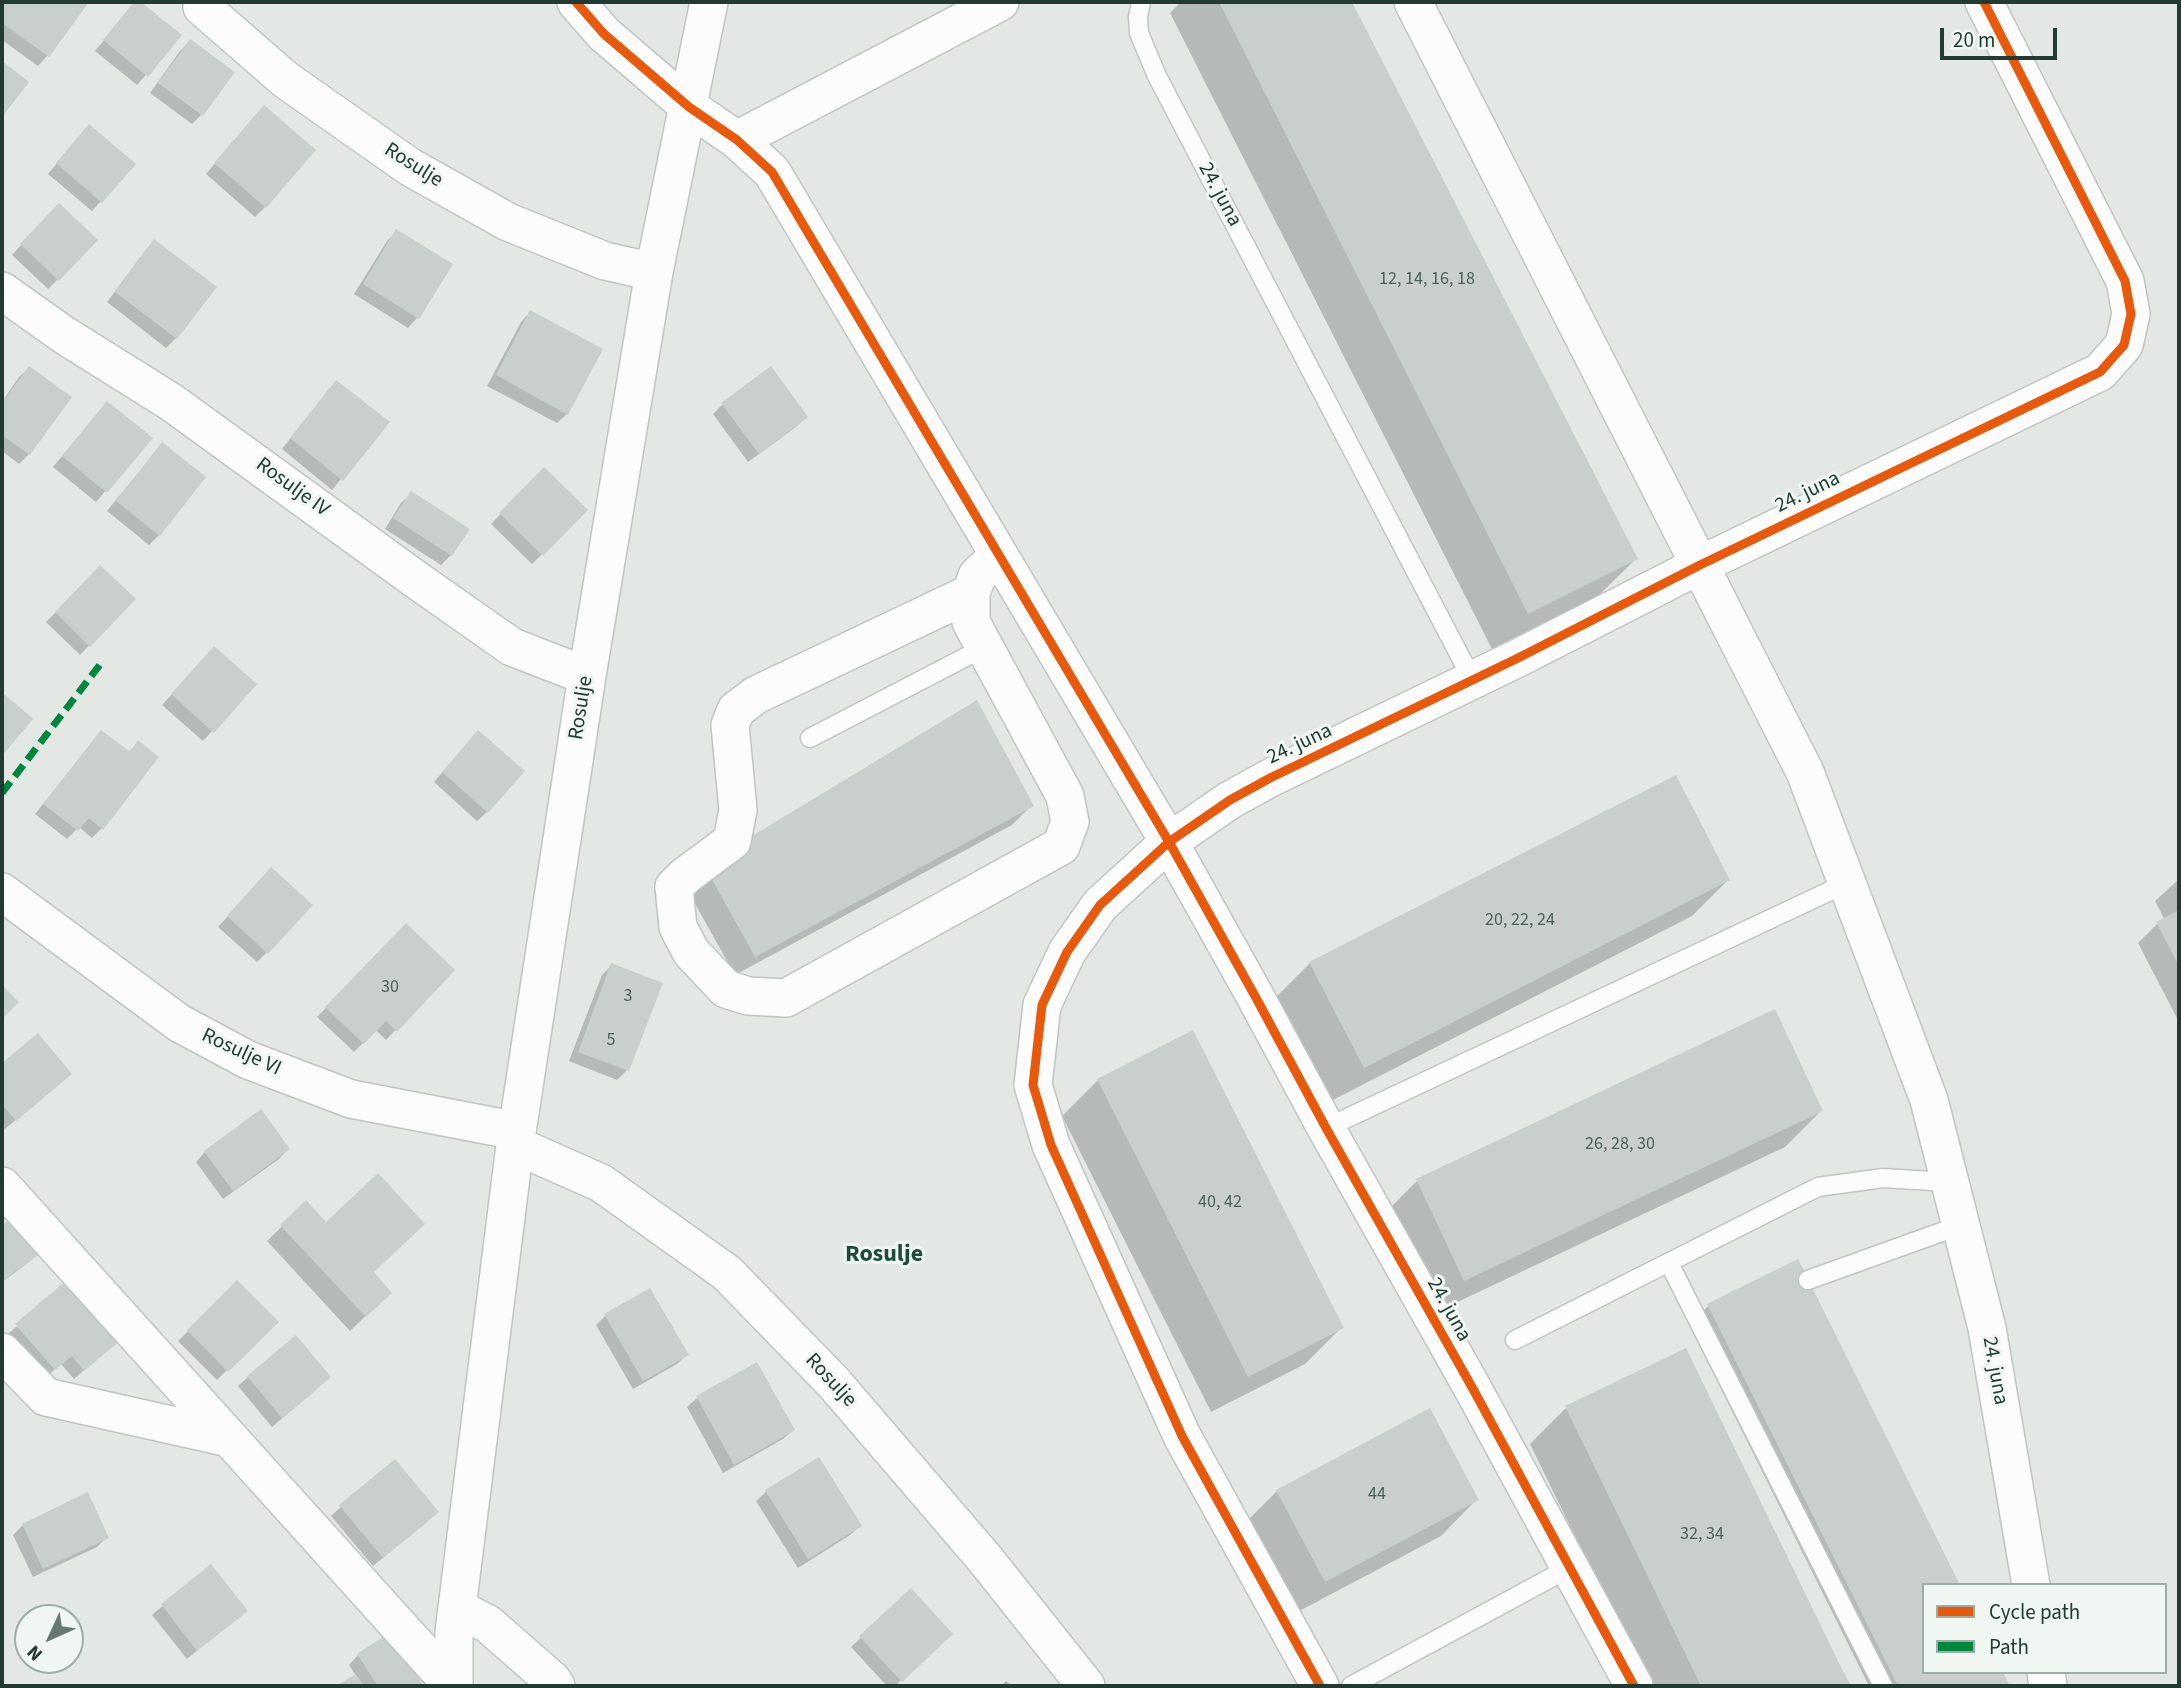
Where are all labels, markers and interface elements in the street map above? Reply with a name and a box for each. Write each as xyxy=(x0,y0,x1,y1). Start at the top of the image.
scale bar xyxy=(1943,14,2060,58)
text: 20 m xyxy=(1953,25,1995,55)
street label: Rosulje xyxy=(379,138,447,194)
street label: 24. juna xyxy=(1192,159,1246,231)
house number: 12, 14, 16, 18 xyxy=(1379,269,1475,291)
street label: Rosulje IV xyxy=(250,453,334,523)
street label: 24. juna xyxy=(1771,467,1845,519)
street label: Rosulje xyxy=(565,674,599,742)
street label: 24. juna xyxy=(1263,719,1337,771)
house number: 20, 22, 24 xyxy=(1485,910,1555,932)
house number: 30 xyxy=(381,977,399,999)
house number: 3 xyxy=(624,986,632,1008)
street label: Rosulje VI xyxy=(197,1024,285,1082)
house number: 5 xyxy=(607,1030,615,1052)
house number: 26, 28, 30 xyxy=(1585,1134,1655,1156)
house number: 40, 42 xyxy=(1198,1192,1242,1214)
district label: Rosulje xyxy=(845,1242,923,1270)
street label: 24. juna xyxy=(1420,1274,1476,1346)
street label: 24. juna xyxy=(1976,1335,2012,1407)
street label: Rosulje xyxy=(799,1349,861,1413)
house number: 44 xyxy=(1368,1484,1386,1506)
house number: 32, 34 xyxy=(1680,1524,1724,1546)
legend xyxy=(1922,1583,2167,1674)
text: Cycle path xyxy=(1989,1597,2080,1627)
north arrow xyxy=(14,1604,84,1674)
text: Path xyxy=(1989,1632,2029,1662)
text: N xyxy=(21,1639,49,1667)

